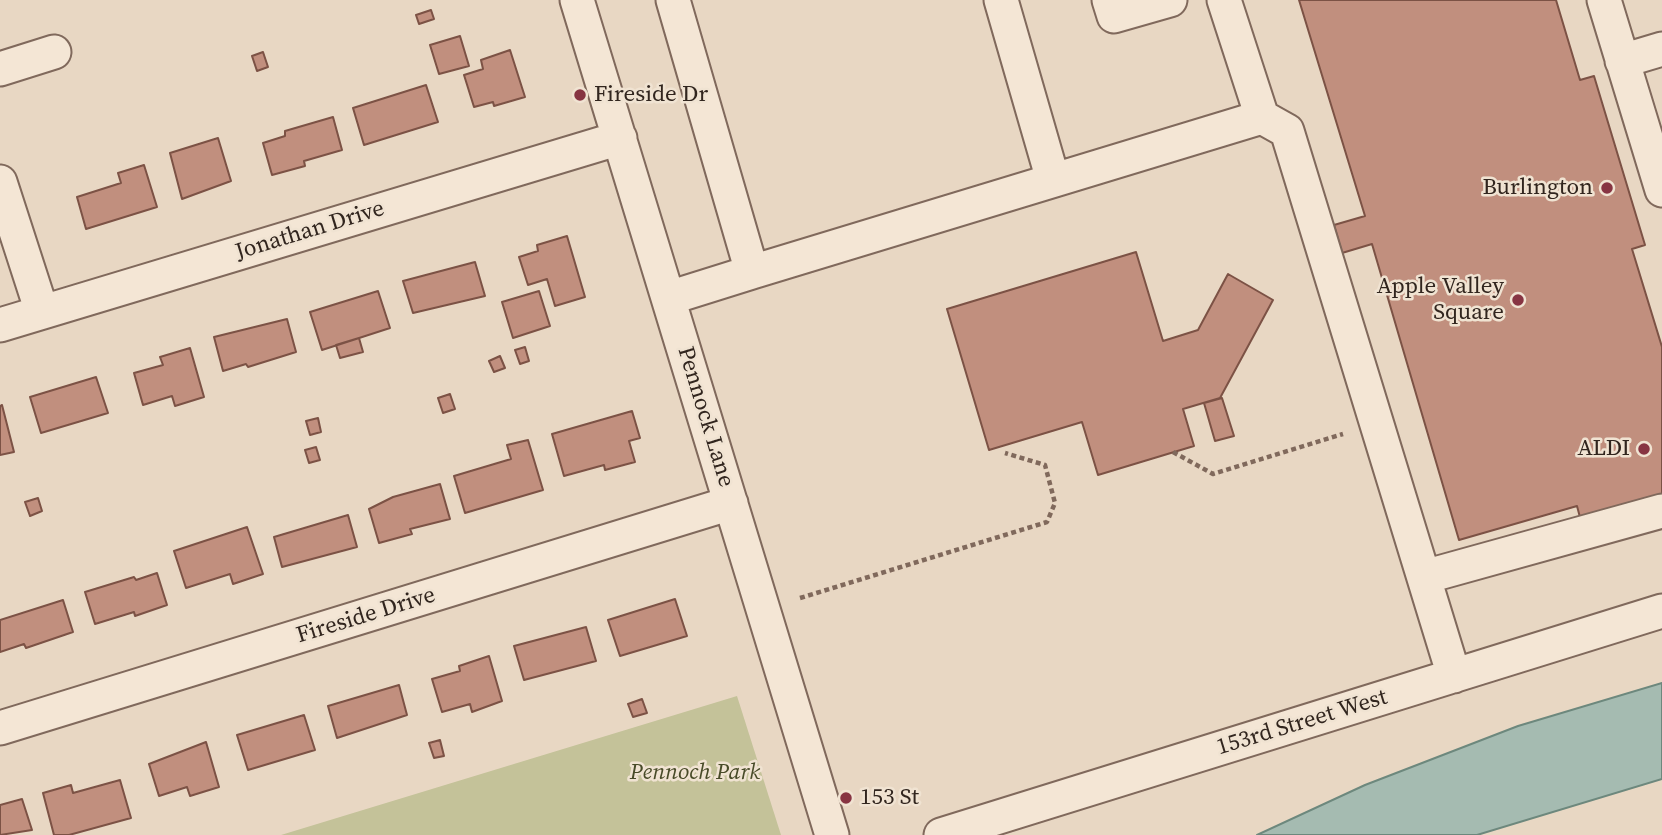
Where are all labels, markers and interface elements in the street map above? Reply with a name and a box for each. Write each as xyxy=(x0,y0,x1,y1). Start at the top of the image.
place label: Fireside Dr xyxy=(594,81,708,109)
marker: Fireside Dr xyxy=(572,87,588,103)
place label: Burlington xyxy=(1483,174,1593,202)
marker: Burlington xyxy=(1599,180,1615,196)
street label: Jonathan Drive xyxy=(232,195,388,267)
place label: Apple Valley Square xyxy=(1377,273,1504,327)
marker: Apple Valley Square xyxy=(1510,292,1526,308)
street label: Pennock Lane xyxy=(671,344,739,490)
place label: ALDI xyxy=(1578,435,1630,463)
marker: ALDI xyxy=(1636,441,1652,457)
street label: Fireside Drive xyxy=(293,582,439,650)
street label: 153rd Street West xyxy=(1213,684,1391,762)
park label: Pennoch Park xyxy=(630,759,760,787)
place label: 153 St xyxy=(860,784,919,812)
marker: 153 St xyxy=(838,790,854,806)

